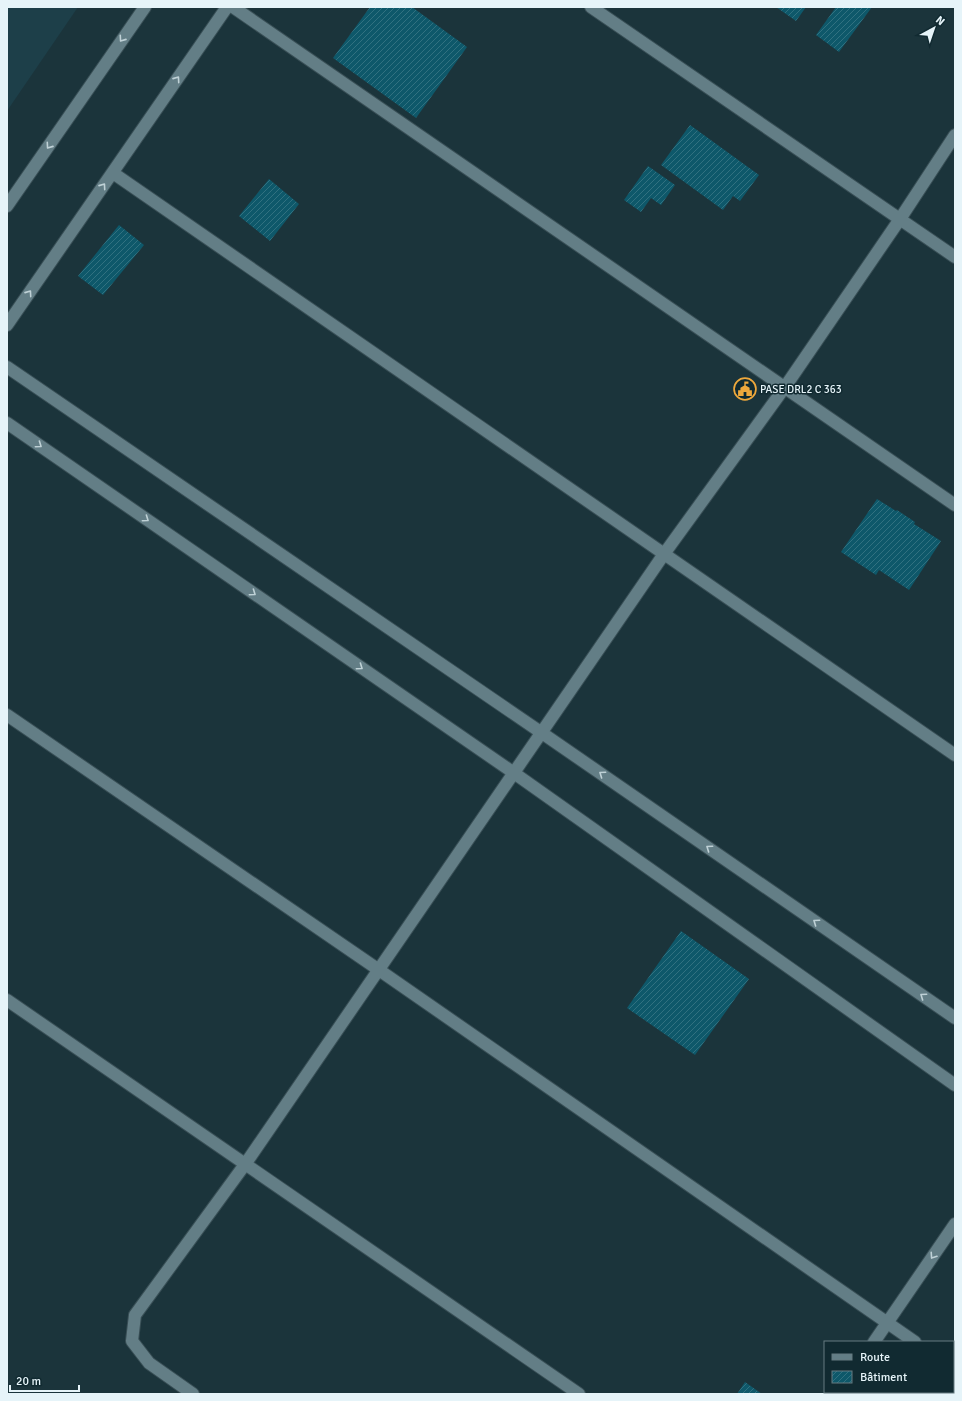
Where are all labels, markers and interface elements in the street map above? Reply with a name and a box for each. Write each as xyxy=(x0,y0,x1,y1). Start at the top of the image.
north arrow xyxy=(914,8,954,48)
text: N xyxy=(933,13,947,28)
one-way arrow xyxy=(119,35,127,42)
one-way arrow xyxy=(172,77,179,84)
one-way arrow xyxy=(46,142,54,149)
one-way arrow xyxy=(98,183,106,190)
one-way arrow xyxy=(24,290,32,297)
public building icon: PASE DRL2 C 363 xyxy=(732,376,758,402)
place label: PASE DRL2 C 363 xyxy=(760,383,842,396)
one-way arrow xyxy=(35,440,42,448)
one-way arrow xyxy=(142,514,149,522)
one-way arrow xyxy=(249,588,256,596)
one-way arrow xyxy=(356,662,363,670)
one-way arrow xyxy=(599,771,606,779)
one-way arrow xyxy=(706,845,713,853)
one-way arrow xyxy=(813,919,820,927)
one-way arrow xyxy=(920,993,927,1001)
one-way arrow xyxy=(930,1252,938,1259)
legend xyxy=(824,1341,954,1393)
text: Route xyxy=(860,1350,890,1365)
scale bar xyxy=(10,1367,79,1393)
text: Bâtiment xyxy=(860,1370,907,1385)
text: 20 m xyxy=(16,1374,41,1389)

